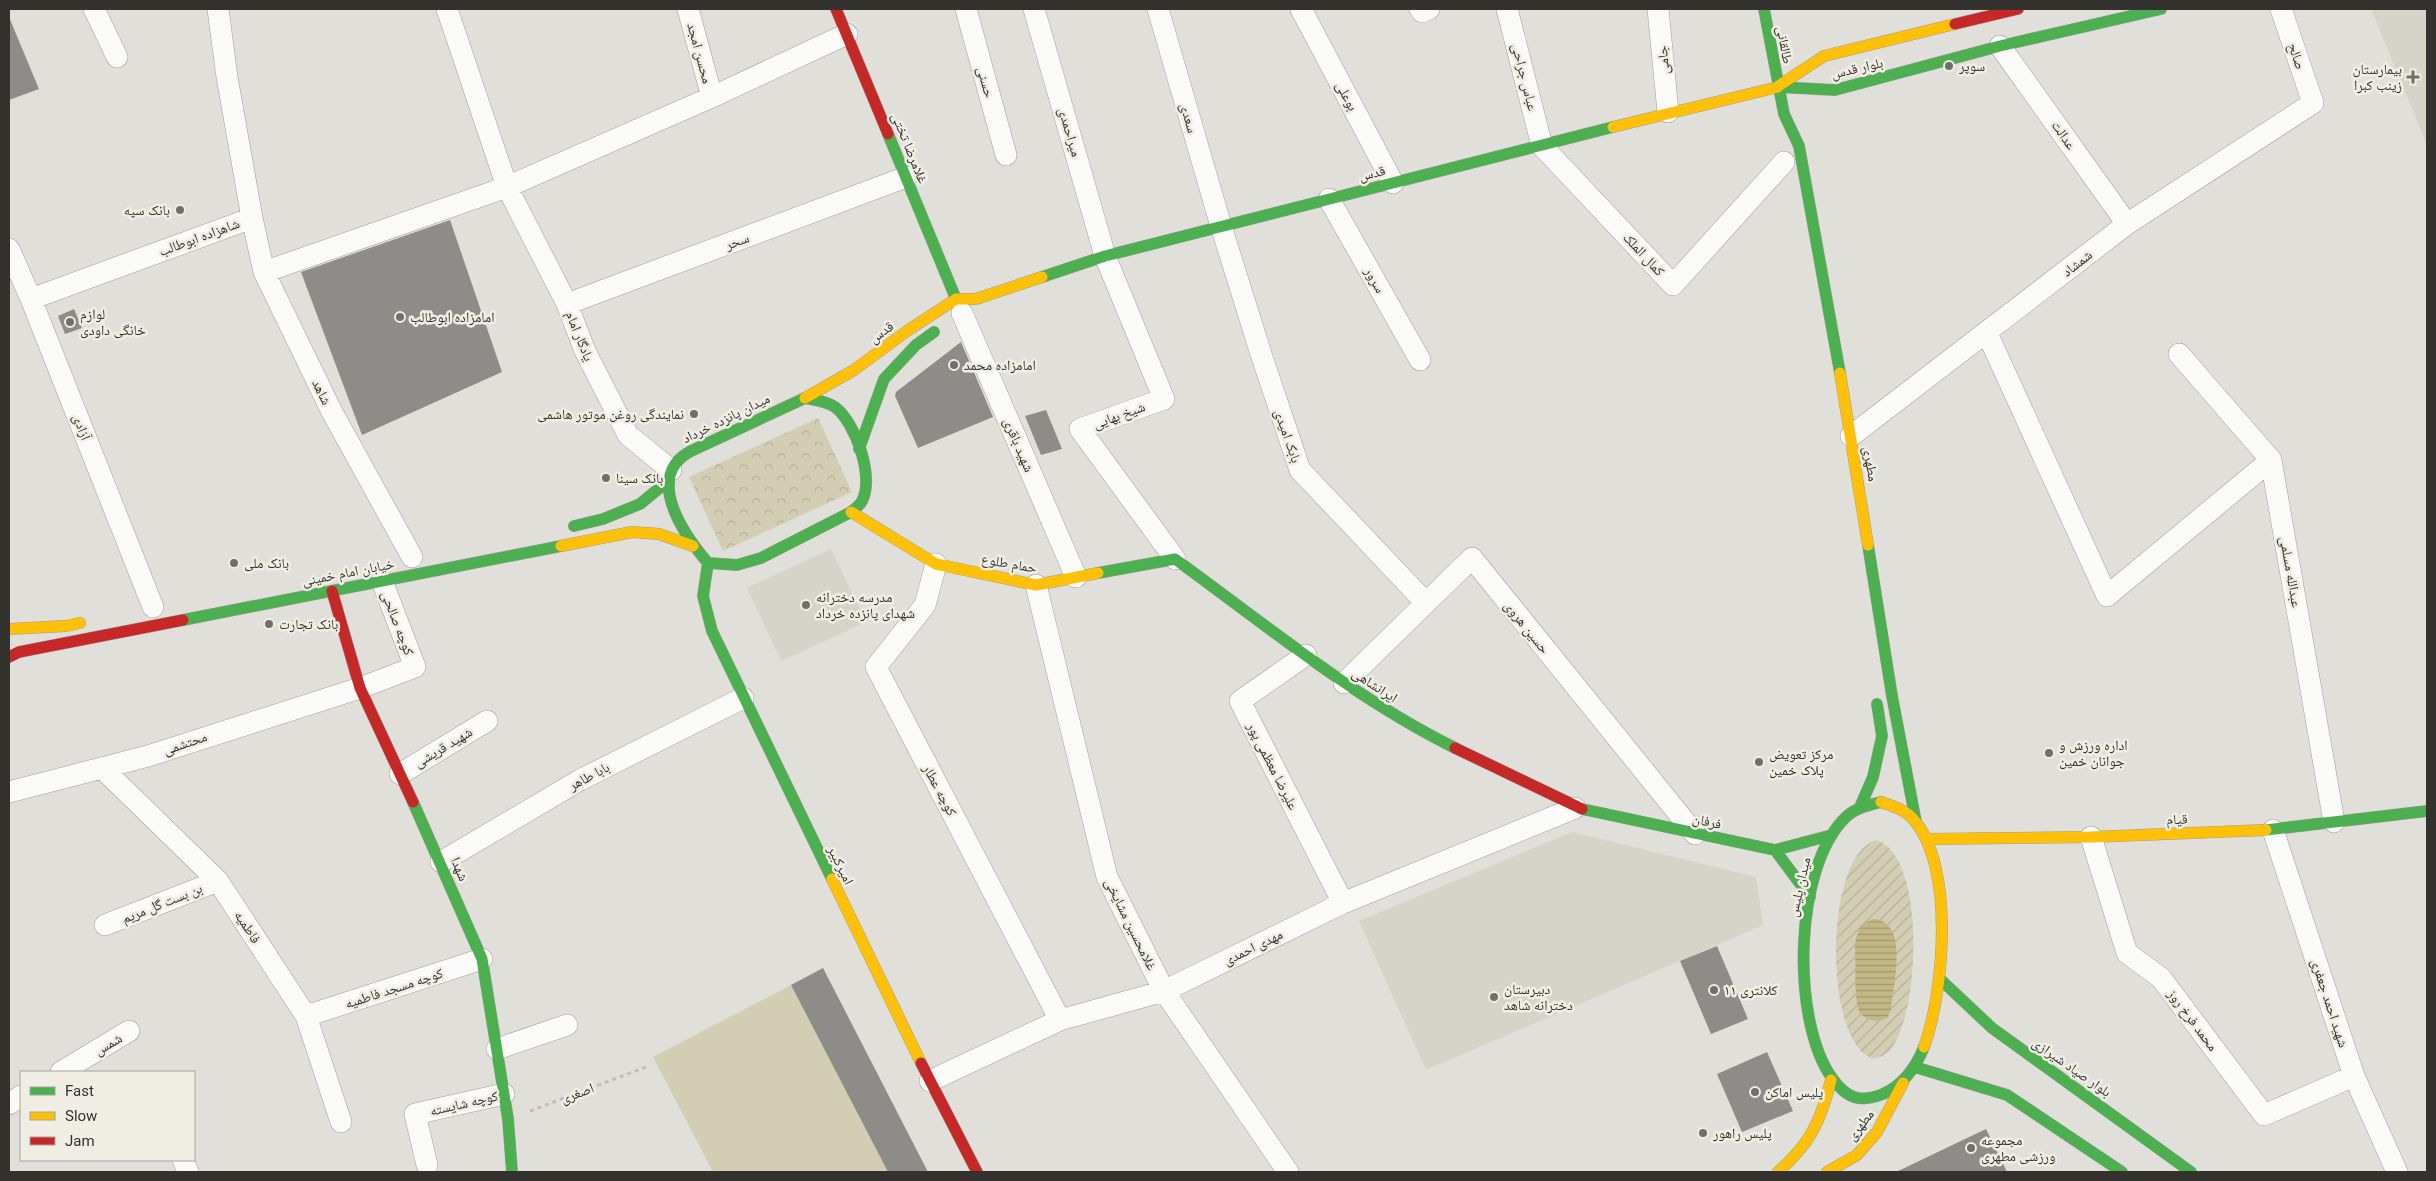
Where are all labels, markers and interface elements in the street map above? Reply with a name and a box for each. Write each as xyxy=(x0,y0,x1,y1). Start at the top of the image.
street label: محسن امجد xyxy=(683,21,716,85)
street label: طالقانی xyxy=(1773,25,1796,65)
street label: صالح xyxy=(2283,41,2309,72)
street label: عباس جراحی xyxy=(1508,42,1541,113)
street label: جامی xyxy=(1654,45,1673,75)
street label: بلوار قدس xyxy=(1830,54,1885,83)
place label: سوپر xyxy=(1958,58,1985,75)
marker: سوپر xyxy=(1943,60,1955,72)
place label: بیمارستان زینب کبرا xyxy=(2352,61,2402,94)
street label: حسنی xyxy=(973,65,998,100)
marker: بیمارستان زینب کبرا xyxy=(2406,70,2420,84)
street label: بوعلی xyxy=(1332,79,1361,114)
street label: سعدی xyxy=(1176,101,1201,135)
street label: میراحمدی xyxy=(1054,106,1085,159)
street label: غلامرضا تختی xyxy=(888,110,931,186)
street label: عدالت xyxy=(2048,118,2080,152)
street label: قدس xyxy=(1357,162,1387,185)
place label: بانک سپه xyxy=(124,202,170,219)
marker: بانک سپه xyxy=(174,204,186,216)
street label: شاهزاده ابوطالب xyxy=(156,215,242,260)
street label: سحر xyxy=(722,229,752,254)
street label: کمال الملک xyxy=(1619,229,1668,280)
street label: شمشاد xyxy=(2059,246,2095,280)
street label: سرور xyxy=(1360,264,1389,296)
place label: لوازم خانگی داودی xyxy=(80,306,146,339)
place label: امامزاده ابوطالب xyxy=(410,309,495,326)
street label: یادگار امام xyxy=(561,309,597,364)
marker: امامزاده ابوطالب xyxy=(394,311,406,323)
marker: لوازم خانگی داودی xyxy=(64,316,76,328)
street label: قدس xyxy=(865,318,897,347)
place label: امامزاده محمد xyxy=(964,357,1036,374)
marker: امامزاده محمد xyxy=(948,359,960,371)
street label: شاهد xyxy=(309,377,335,407)
street label: میدان پانزده خرداد xyxy=(680,390,773,447)
street label: شیخ بهایی xyxy=(1091,398,1148,434)
place label: نمایندگی روغن موتور هاشمی xyxy=(537,406,684,423)
street label: بابک امیدی xyxy=(1270,407,1305,465)
marker: نمایندگی روغن موتور هاشمی xyxy=(688,408,700,420)
street label: آزادی xyxy=(69,412,95,443)
street label: شهید باقری xyxy=(1000,416,1038,475)
street label: مطهری xyxy=(1859,446,1882,483)
place label: بانک سینا xyxy=(616,470,664,486)
marker: بانک سینا xyxy=(600,472,612,484)
street label: عبدالله مسلمی xyxy=(2276,535,2305,609)
street label: حمام طلوع xyxy=(980,550,1038,578)
place label: بانک ملی xyxy=(244,555,289,572)
street label: خیابان امام خمینی xyxy=(301,555,396,591)
marker: بانک ملی xyxy=(228,557,240,569)
street label: کوچه صالحی xyxy=(377,589,418,658)
place label: مدرسه دخترانه شهدای پانزده خرداد xyxy=(816,589,915,622)
street label: حسین هروی xyxy=(1500,598,1553,657)
marker: مدرسه دخترانه شهدای پانزده خرداد xyxy=(800,599,812,611)
place label: بانک تجارت xyxy=(279,616,339,633)
marker: بانک تجارت xyxy=(263,618,275,630)
street label: ایرانشاهی xyxy=(1349,665,1401,706)
street label: علیرضا معظمی پور xyxy=(1243,719,1302,813)
street label: شهید قریشی xyxy=(411,723,475,771)
street label: محتشمی xyxy=(161,728,209,759)
place label: اداره ورزش و جوانان خمین xyxy=(2059,737,2128,770)
place label: مرکز تعویض پلاک خمین xyxy=(1769,746,1833,779)
marker: اداره ورزش و جوانان خمین xyxy=(2043,747,2055,759)
marker: مرکز تعویض پلاک خمین xyxy=(1753,756,1765,768)
street label: بابا طاهر xyxy=(565,759,613,795)
street label: کوچه عطار xyxy=(918,761,960,819)
street label: فرفان xyxy=(1691,810,1723,833)
street label: قیام xyxy=(2166,811,2188,829)
street label: امیرکبیر xyxy=(823,842,857,887)
street label: شهدا xyxy=(448,855,472,883)
street label: میدان پلیس xyxy=(1784,856,1815,919)
street label: غلامحسین مشایخی xyxy=(1101,875,1160,973)
street label: بن بست گل مریم xyxy=(119,880,205,928)
street label: فاطمیه xyxy=(231,908,265,947)
street label: مهدی احمدی xyxy=(1221,926,1286,969)
street label: شهید احمد جعفری xyxy=(2307,957,2352,1050)
street label: کوچه مسجد فاطمیه xyxy=(343,965,445,1012)
place label: دبیرستان دخترانه شاهد xyxy=(1504,981,1573,1014)
place label: کلانتری ۱۱ xyxy=(1724,982,1778,999)
marker: کلانتری ۱۱ xyxy=(1708,984,1720,996)
street label: محمد فرخ روز xyxy=(2162,985,2221,1055)
marker: دبیرستان دخترانه شاهد xyxy=(1488,991,1500,1003)
street label: شمس xyxy=(91,1030,125,1059)
street label: بلوار صیاد شیرازی xyxy=(2029,1034,2114,1101)
legend xyxy=(20,1071,195,1161)
street label: اصغری xyxy=(558,1079,596,1108)
text: Fast xyxy=(65,1082,94,1100)
place label: پلیس اماکن xyxy=(1765,1084,1823,1101)
marker: پلیس اماکن xyxy=(1749,1086,1761,1098)
street label: کوچه شایسته xyxy=(428,1087,500,1120)
street label: مطهری xyxy=(1843,1106,1878,1144)
text: Slow xyxy=(65,1107,97,1125)
place label: پلیس راهور xyxy=(1712,1125,1772,1142)
marker: پلیس راهور xyxy=(1697,1127,1709,1139)
text: Jam xyxy=(65,1132,95,1150)
place label: مجموعه ورزشی مطهری xyxy=(1981,1132,2056,1165)
marker: مجموعه ورزشی مطهری xyxy=(1965,1142,1977,1154)

